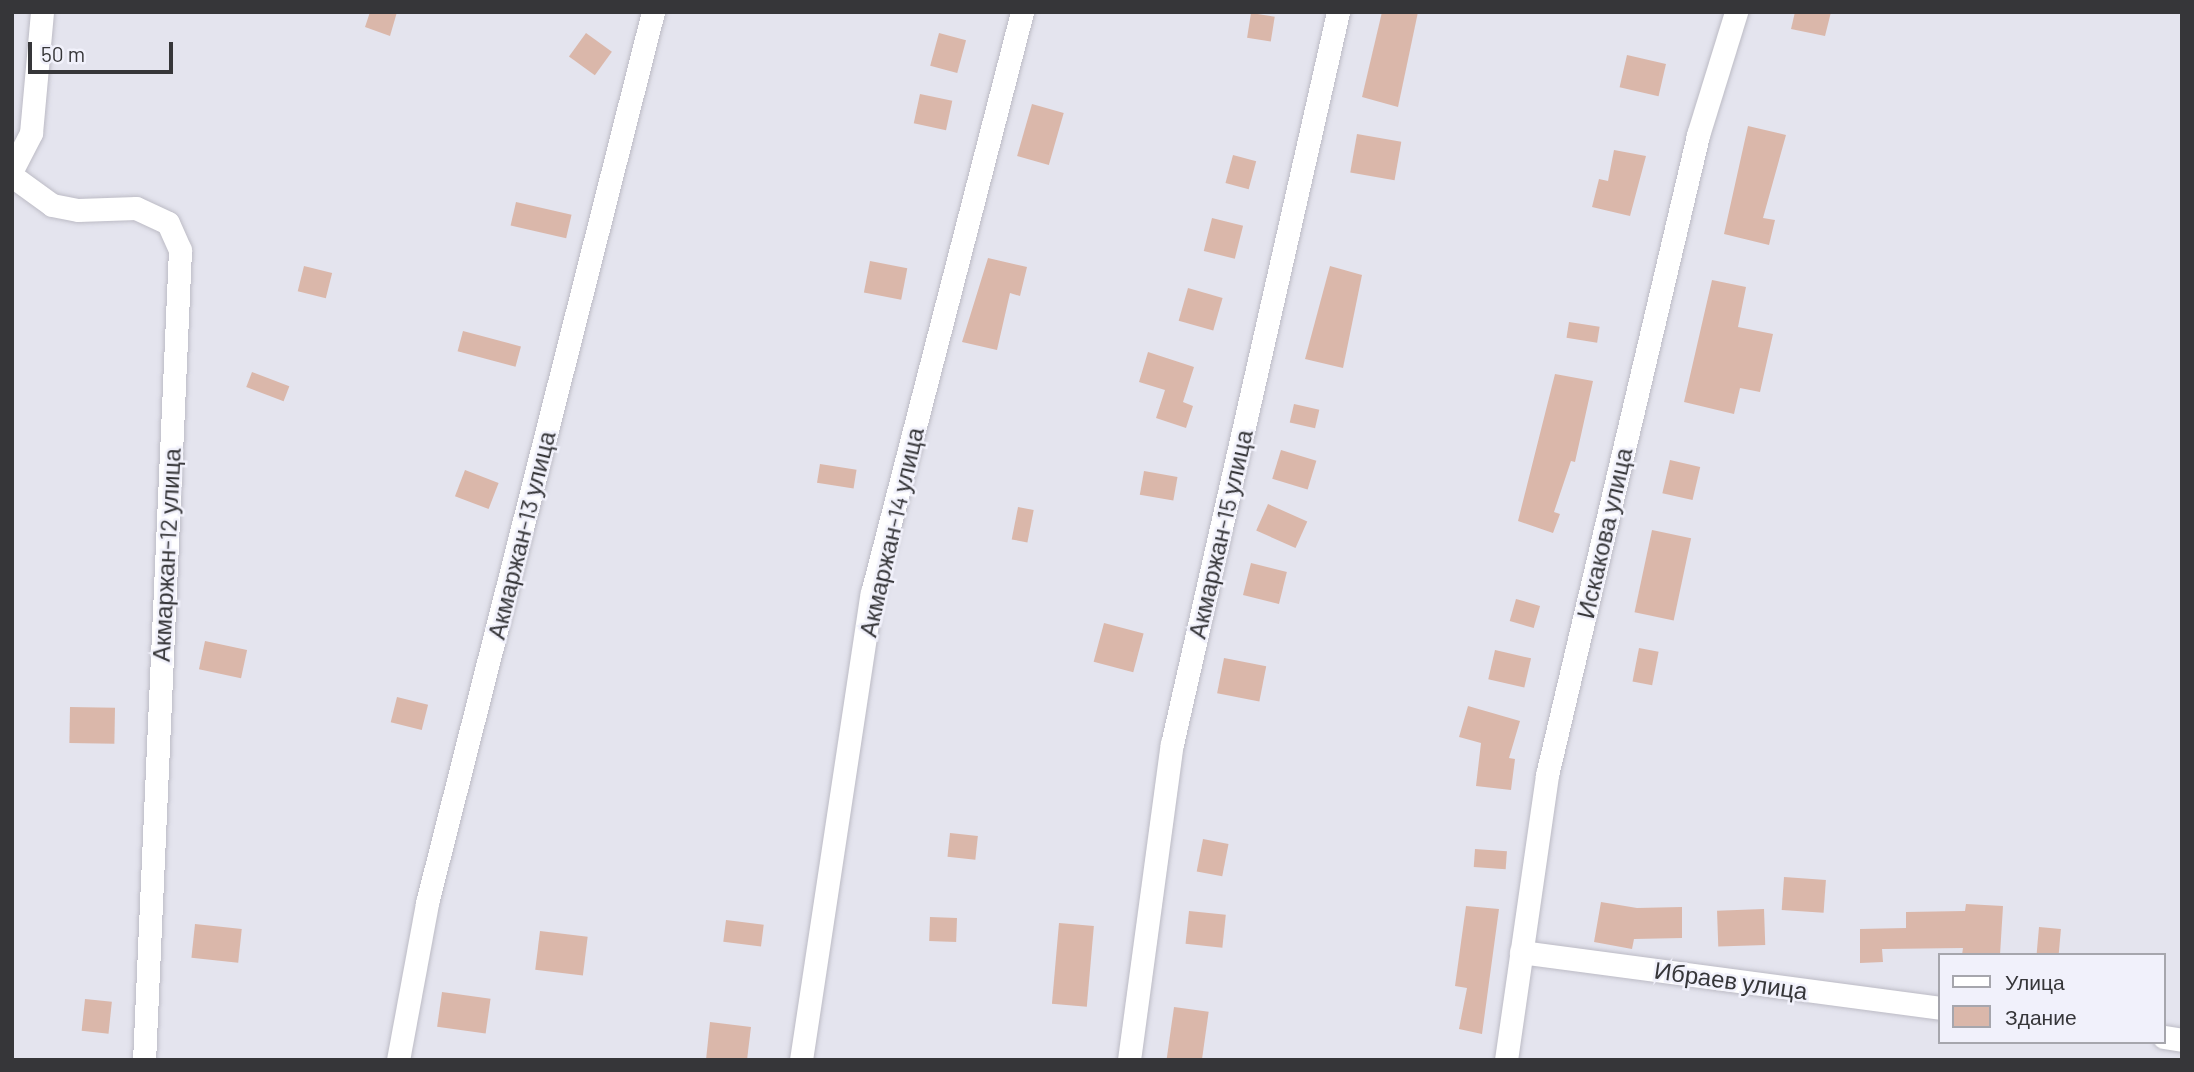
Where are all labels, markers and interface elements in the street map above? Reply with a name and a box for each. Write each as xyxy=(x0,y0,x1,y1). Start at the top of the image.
scale bar xyxy=(32,28,177,72)
text: 50 m xyxy=(41,41,85,66)
street label: Акмаржан-14 улица xyxy=(853,424,929,640)
street label: Акмаржан-15 улица xyxy=(1182,427,1258,641)
street label: Акмаржан-13 улица xyxy=(481,428,561,642)
street label: Искакова улица xyxy=(1570,445,1638,621)
street label: Акмаржан-12 улица xyxy=(146,447,186,663)
legend xyxy=(1938,953,2166,1044)
street label: Ибраев улица xyxy=(1652,955,1810,1005)
text: Улица xyxy=(2005,969,2065,994)
text: Здание xyxy=(2005,1004,2077,1029)

